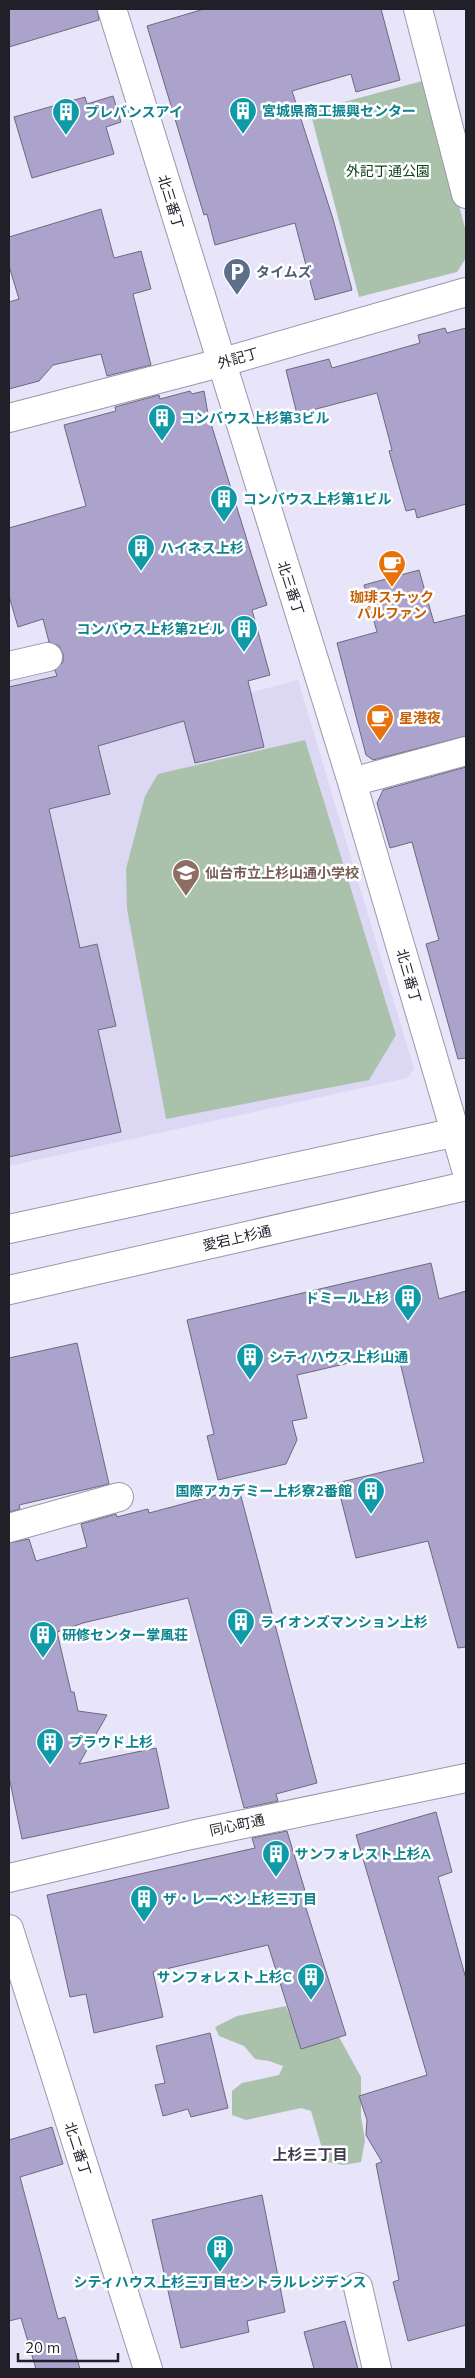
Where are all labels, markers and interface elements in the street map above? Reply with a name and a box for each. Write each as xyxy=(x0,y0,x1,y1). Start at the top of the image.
building icon: 宮城県商工振興センター xyxy=(228,96,258,135)
building icon: プレバンスアイ xyxy=(51,97,81,136)
place label: 宮城県商工振興センター xyxy=(262,102,416,120)
place label: プレバンスアイ xyxy=(85,103,183,121)
park label: 外記丁通公園 xyxy=(346,162,430,180)
street label: 北三番丁 xyxy=(154,173,188,231)
parking icon: タイムズ xyxy=(222,257,252,296)
place label: タイムズ xyxy=(256,263,312,281)
street label: 外記丁 xyxy=(215,344,261,372)
building icon: コンバウス上杉第3ビル xyxy=(147,403,177,442)
place label: コンバウス上杉第3ビル xyxy=(181,409,329,427)
building icon: コンバウス上杉第1ビル xyxy=(209,484,239,523)
place label: コンバウス上杉第1ビル xyxy=(243,490,391,508)
building icon: ハイネス上杉 xyxy=(126,533,156,572)
place label: ハイネス上杉 xyxy=(160,539,244,557)
cafe icon: 珈琲スナック パルファン xyxy=(377,549,407,588)
street label: 北三番丁 xyxy=(274,559,308,617)
place label: 珈琲スナック パルファン xyxy=(350,588,434,622)
building icon: コンバウス上杉第2ビル xyxy=(229,614,259,653)
place label: コンバウス上杉第2ビル xyxy=(77,620,225,638)
cafe icon: 星港夜 xyxy=(365,703,395,742)
place label: 星港夜 xyxy=(399,709,441,727)
school or university icon: 仙台市立上杉山通小学校 xyxy=(171,858,201,897)
place label: 仙台市立上杉山通小学校 xyxy=(205,864,359,882)
street label: 北三番丁 xyxy=(393,947,425,1005)
street label: 愛宕上杉通 xyxy=(201,1221,273,1255)
building icon: ドミール上杉 xyxy=(393,1283,423,1322)
place label: ドミール上杉 xyxy=(305,1289,389,1307)
building icon: シティハウス上杉山通 xyxy=(235,1342,265,1381)
place label: シティハウス上杉山通 xyxy=(269,1348,408,1366)
building icon: 国際アカデミー上杉寮2番館 xyxy=(356,1476,386,1515)
place label: 国際アカデミー上杉寮2番館 xyxy=(176,1482,352,1500)
building icon: ライオンズマンション上杉 xyxy=(226,1607,256,1646)
place label: ライオンズマンション上杉 xyxy=(260,1613,428,1631)
building icon: 研修センター掌風荘 xyxy=(28,1620,58,1659)
place label: 研修センター掌風荘 xyxy=(62,1626,188,1644)
building icon: プラウド上杉 xyxy=(35,1727,65,1766)
place label: プラウド上杉 xyxy=(69,1733,153,1751)
street label: 同心町通 xyxy=(208,1810,266,1840)
building icon: サンフォレスト上杉A xyxy=(261,1839,291,1878)
place label: サンフォレスト上杉A xyxy=(295,1845,432,1863)
building icon: ザ・レーベン上杉三丁目 xyxy=(129,1884,159,1923)
place label: ザ・レーベン上杉三丁目 xyxy=(163,1890,317,1908)
building icon: サンフォレスト上杉C xyxy=(296,1962,326,2001)
place label: サンフォレスト上杉C xyxy=(157,1968,292,1986)
street label: 北二番丁 xyxy=(61,2120,95,2178)
district label: 上杉三丁目 xyxy=(272,2145,348,2164)
building icon: シティハウス上杉三丁目セントラルレジデンス xyxy=(205,2234,235,2273)
place label: シティハウス上杉三丁目セントラルレジデンス xyxy=(74,2273,366,2291)
scale bar xyxy=(18,2330,118,2362)
text: 20 m xyxy=(25,2338,60,2357)

